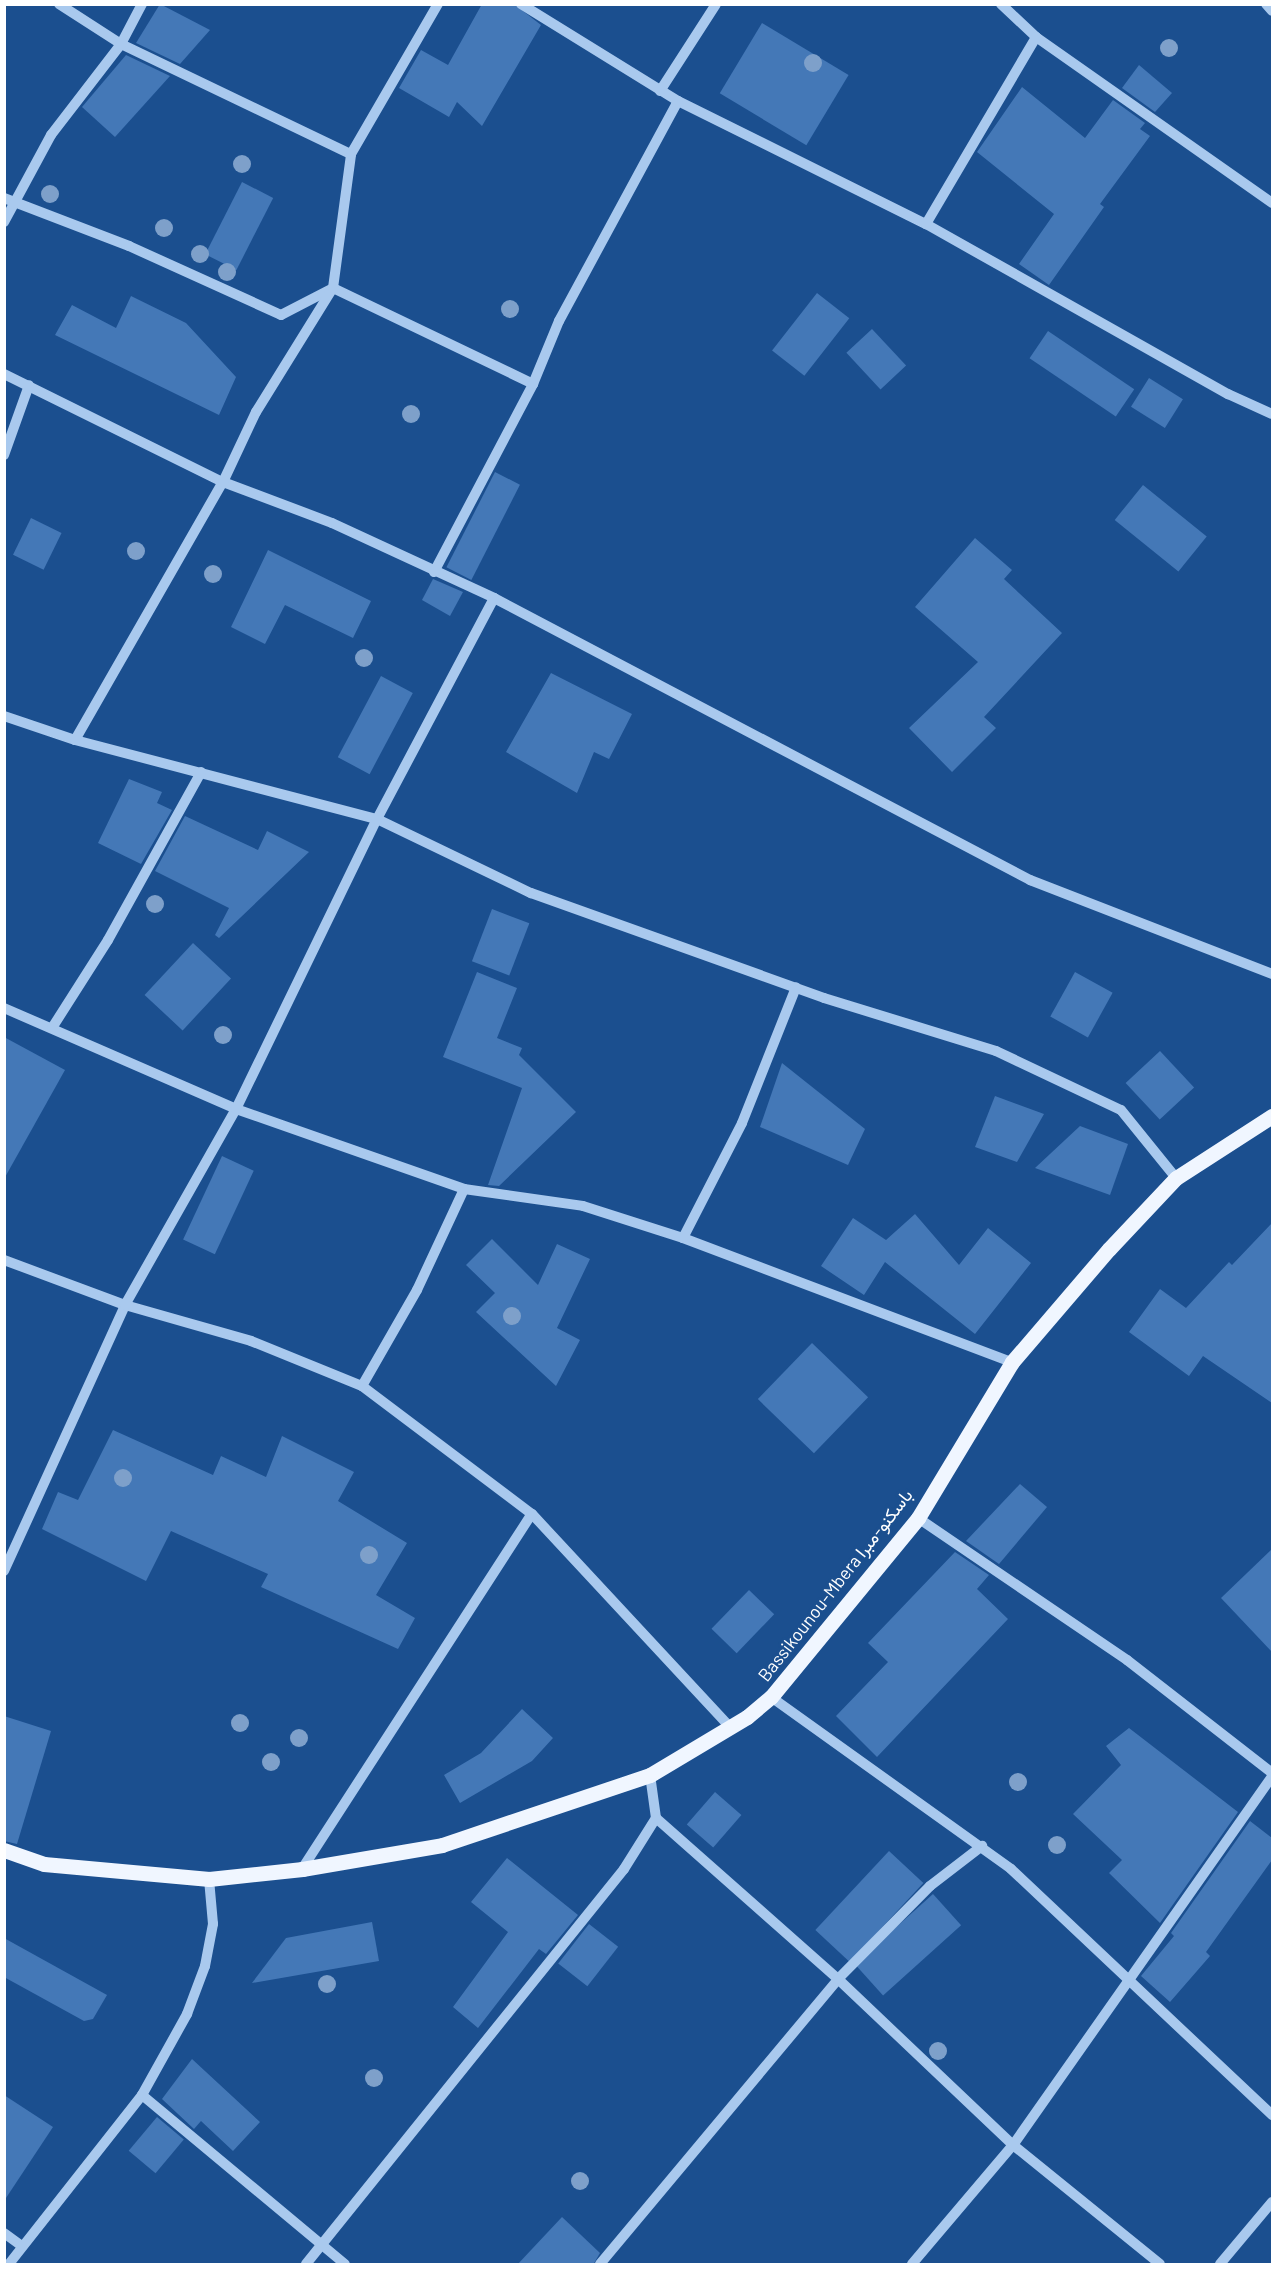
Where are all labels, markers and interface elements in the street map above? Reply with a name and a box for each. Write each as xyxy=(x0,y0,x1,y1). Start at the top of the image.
street label: Bassikounou-Mbera باسكنو-مبرا xyxy=(753,1485,917,1685)

